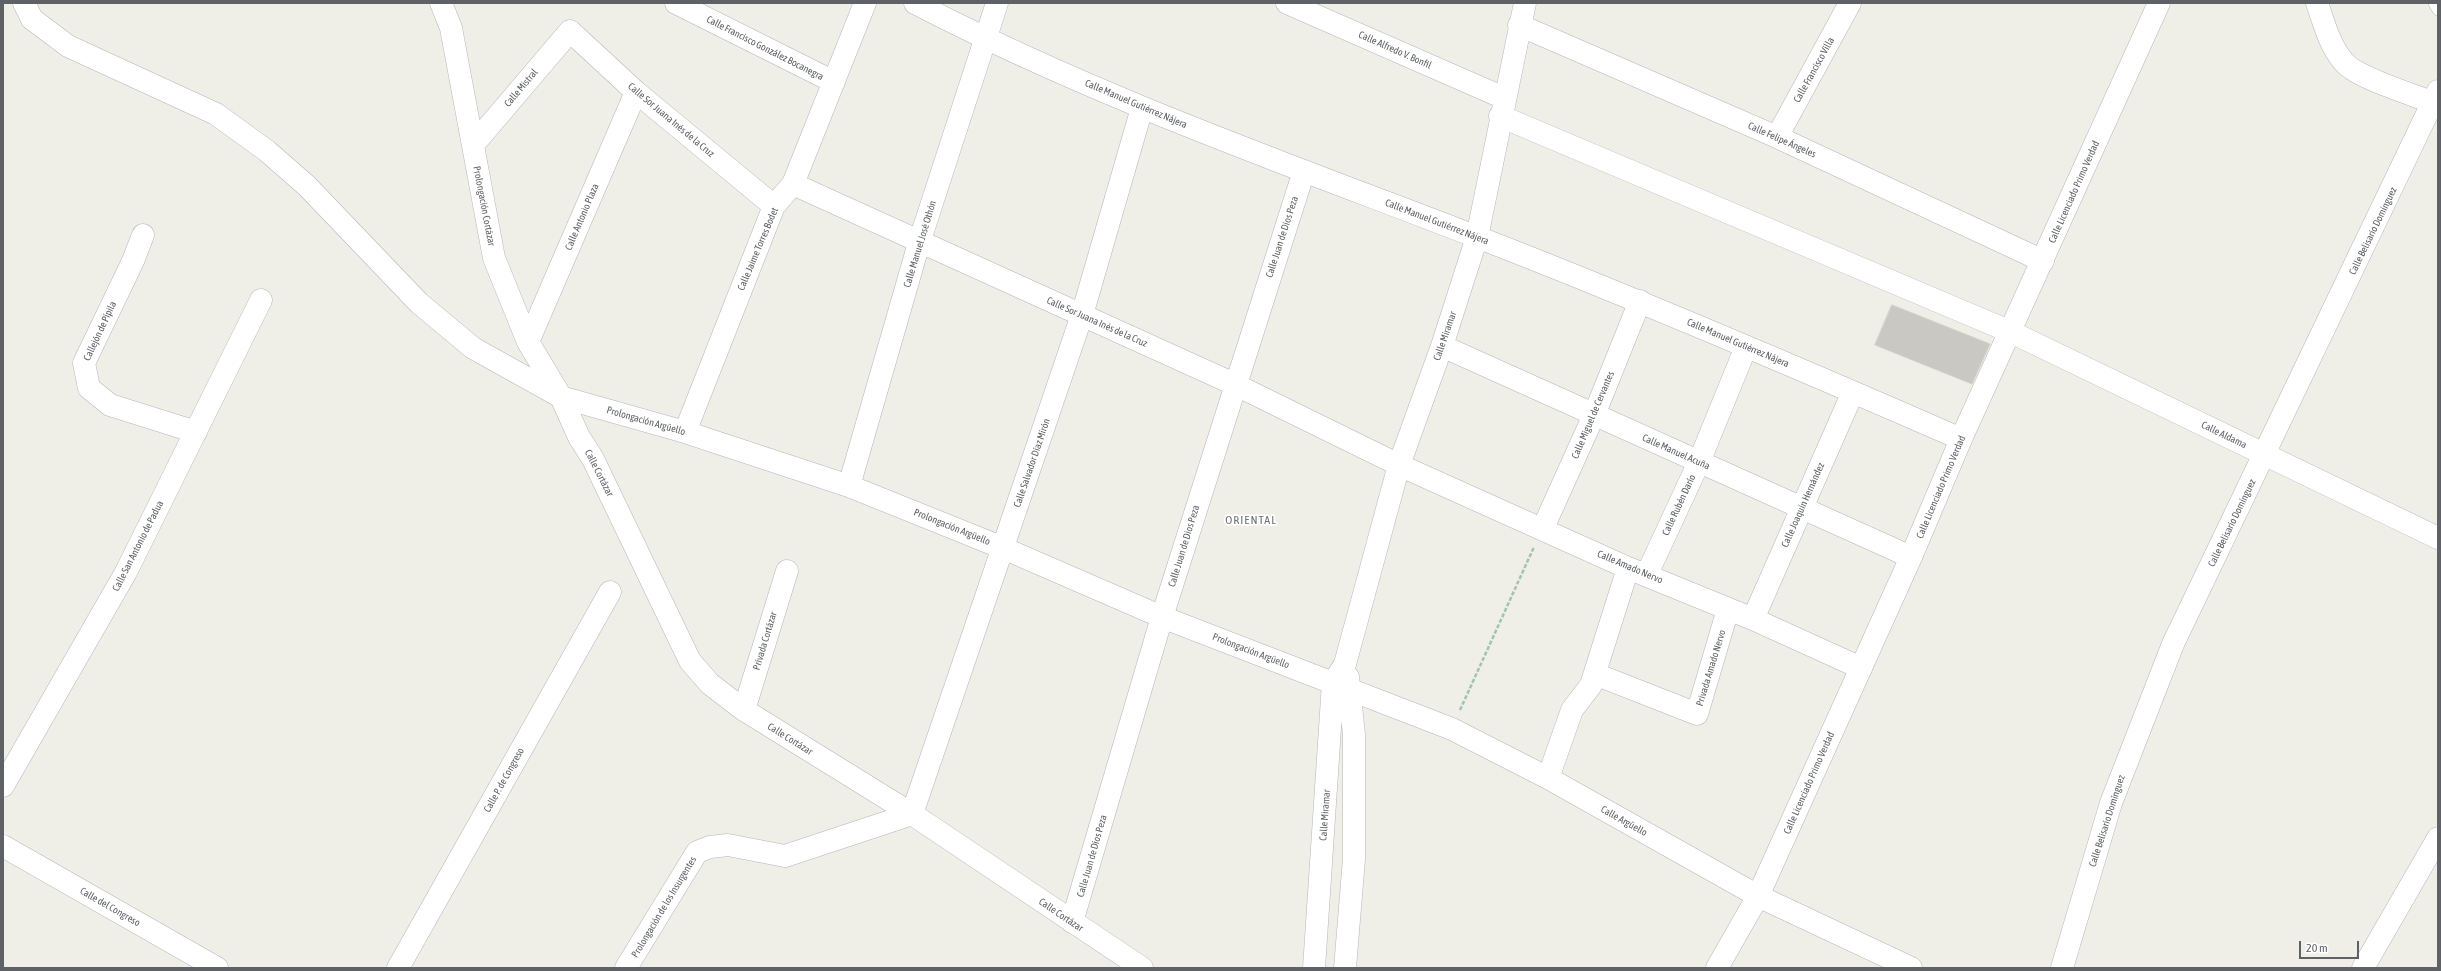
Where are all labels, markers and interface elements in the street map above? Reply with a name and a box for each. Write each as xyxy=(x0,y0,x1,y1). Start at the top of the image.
street label: Calle Francisco González Bocanegra xyxy=(705,13,825,83)
street label: Calle Alfredo V. Bonfil xyxy=(1357,29,1433,71)
street label: Calle Francisco Villa xyxy=(1791,35,1837,105)
street label: Calle Mistral xyxy=(502,67,540,109)
street label: Calle Manuel Gutiérrez Nájera xyxy=(1083,77,1189,131)
street label: Calle Sor Juana Inés de la Cruz xyxy=(625,80,717,160)
street label: Calle Felipe Ángeles xyxy=(1746,120,1818,160)
street label: Calle Licenciado Primo Verdad xyxy=(2046,139,2102,245)
street label: Prolongación Cortázar xyxy=(470,165,498,247)
street label: Calle Antonio Plaza xyxy=(563,182,601,252)
street label: Calle Belisario Domínguez xyxy=(2347,185,2399,277)
street label: Calle Juan de Dios Peza xyxy=(1263,195,1301,279)
street label: Calle Manuel Gutiérrez Nájera xyxy=(1384,197,1490,247)
street label: Calle Manuel José Othón xyxy=(901,199,939,289)
street label: Calle Jaime Torres Bodet xyxy=(735,206,781,292)
street label: Calle Sor Juana Inés de la Cruz xyxy=(1045,294,1149,350)
street label: Callejón de Pípila xyxy=(81,299,119,363)
street label: Calle Miramar xyxy=(1431,310,1459,362)
street label: Calle Manuel Gutiérrez Nájera xyxy=(1685,316,1791,370)
street label: Calle Miguel de Cervantes xyxy=(1569,369,1617,461)
street label: Prolongación Argüello xyxy=(605,404,687,438)
street label: Calle Salvador Díaz Mirón xyxy=(1011,417,1053,509)
street label: Calle Aldama xyxy=(2199,419,2249,451)
street label: Calle Manuel Acuña xyxy=(1640,432,1712,472)
street label: Calle Licenciado Primo Verdad xyxy=(1914,434,1968,540)
street label: Calle Cortázar xyxy=(582,448,616,498)
street label: Calle Joaquín Hernández xyxy=(1779,461,1827,549)
street label: Calle Rubén Darío xyxy=(1660,473,1698,537)
street label: Calle Belisario Domínguez xyxy=(2206,477,2258,569)
street label: Calle San Antonio de Padua xyxy=(110,499,166,593)
street label: Calle Juan de Dios Peza xyxy=(1166,504,1202,588)
street label: Prolongación Argüello xyxy=(912,506,992,548)
district label: ORIENTAL xyxy=(1225,513,1277,527)
street label: Calle Amado Nervo xyxy=(1595,548,1665,586)
street label: Privada Cortázar xyxy=(750,610,780,672)
street label: Privada Amado Nervo xyxy=(1694,628,1728,708)
street label: Prolongación Argüello xyxy=(1211,631,1291,671)
street label: Calle Cortázar xyxy=(765,720,815,758)
street label: Calle Licenciado Primo Verdad xyxy=(1781,730,1837,836)
street label: Calle P. de Congreso xyxy=(481,746,527,814)
street label: Calle Belisario Domínguez xyxy=(2086,774,2128,868)
street label: Calle Miramar xyxy=(1317,789,1333,841)
street label: Calle Argüello xyxy=(1599,803,1649,839)
street label: Calle Juan de Dios Peza xyxy=(1075,814,1109,898)
street label: Prolongación de los Insurgentes xyxy=(629,854,699,960)
street label: Calle del Congreso xyxy=(78,885,142,929)
street label: Calle Cortázar xyxy=(1036,896,1086,934)
scale bar xyxy=(2301,933,2361,959)
text: 20 m xyxy=(2306,941,2328,955)

